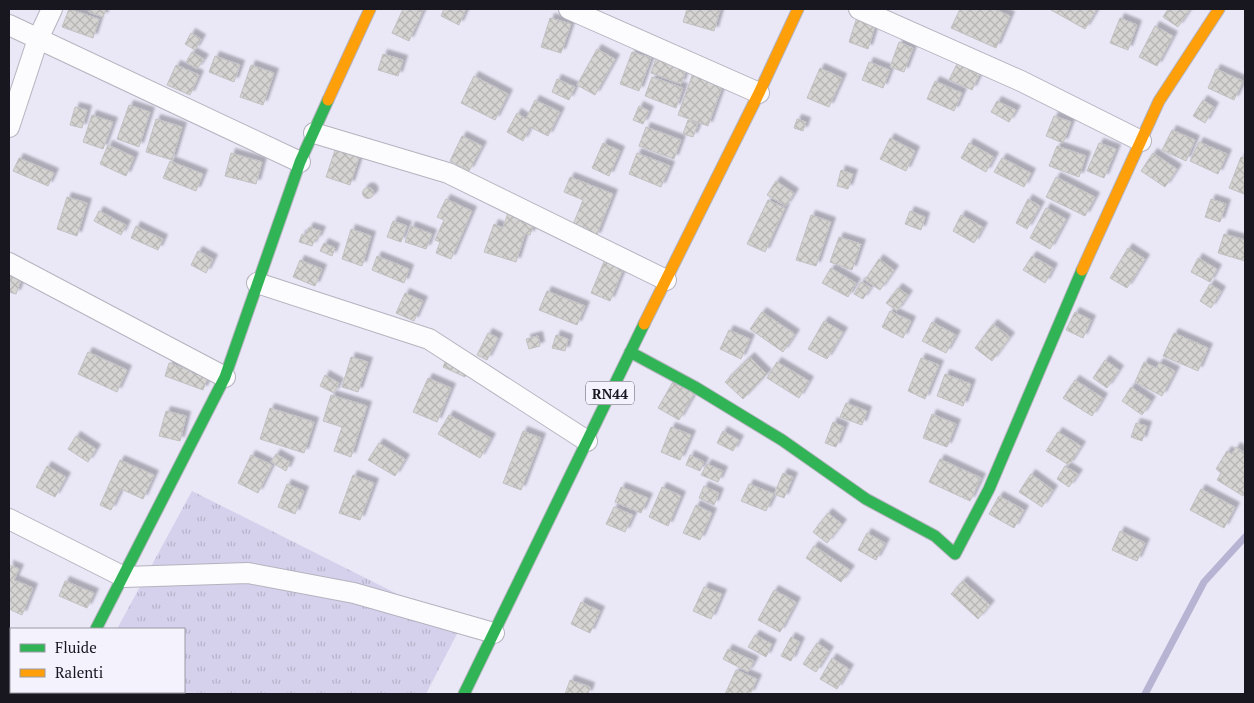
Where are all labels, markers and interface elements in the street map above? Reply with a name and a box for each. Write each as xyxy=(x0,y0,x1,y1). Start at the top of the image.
road number: RN44 xyxy=(586,382,634,404)
legend xyxy=(10,628,185,693)
text: Fluide xyxy=(55,637,97,657)
text: Ralenti xyxy=(55,662,103,682)

